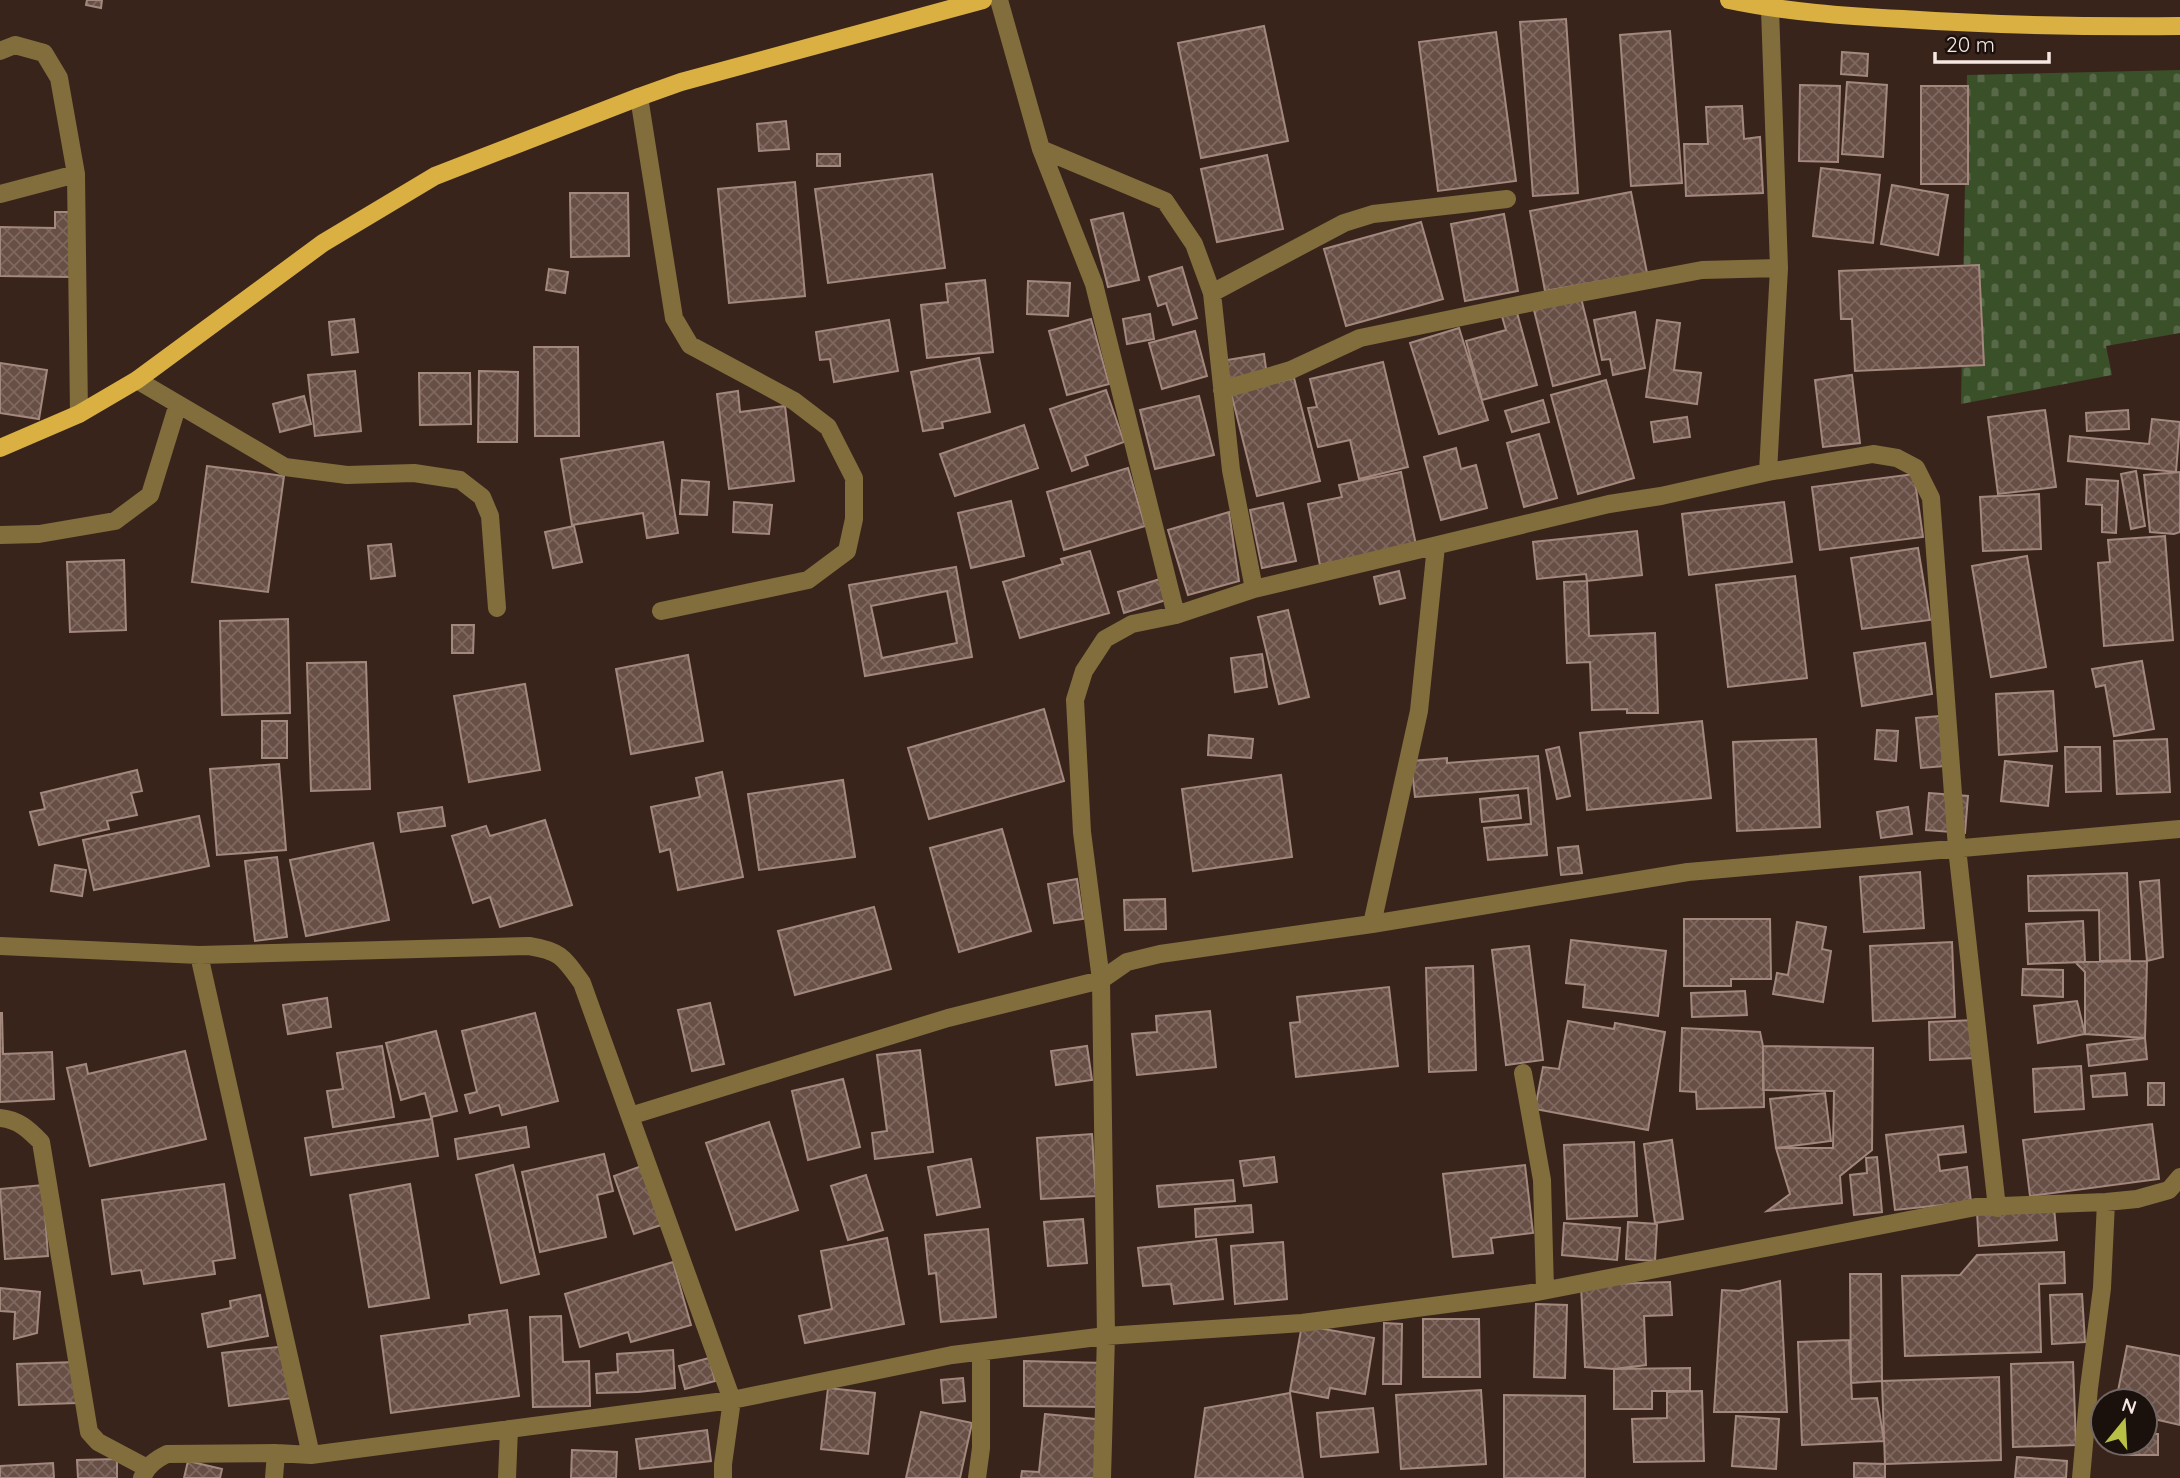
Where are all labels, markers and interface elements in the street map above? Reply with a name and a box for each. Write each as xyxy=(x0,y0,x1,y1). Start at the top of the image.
scale bar xyxy=(1935,21,2049,65)
text: 20 m xyxy=(1946,31,1995,57)
north arrow xyxy=(2089,1387,2159,1457)
text: N xyxy=(2119,1392,2140,1419)

